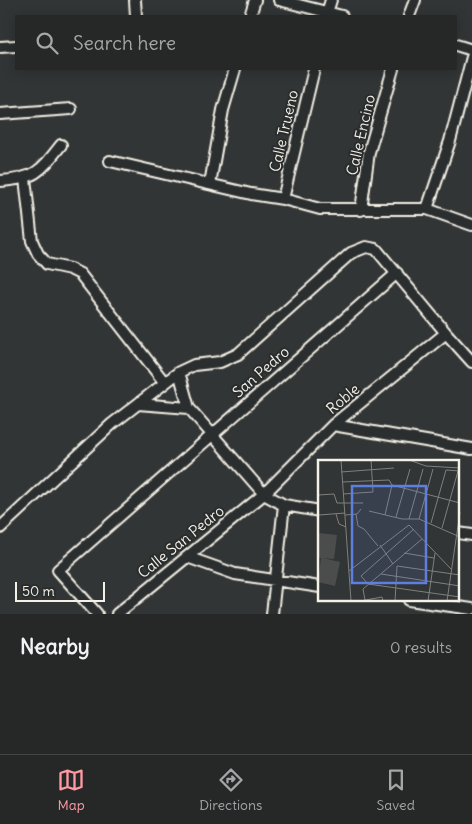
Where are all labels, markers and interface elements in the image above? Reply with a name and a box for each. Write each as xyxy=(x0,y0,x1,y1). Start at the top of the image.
search box xyxy=(15,15,457,70)
icon: search xyxy=(33,29,61,57)
text: Search here xyxy=(73,31,176,55)
street label: Calle Trueno xyxy=(265,88,302,174)
street label: Calle Encino xyxy=(342,93,379,177)
street label: San Pedro xyxy=(228,342,293,401)
street label: Roble xyxy=(322,379,363,418)
inset map xyxy=(318,460,460,602)
street label: Calle San Pedro xyxy=(134,501,228,582)
scale bar xyxy=(15,579,105,602)
text: 50 m xyxy=(22,582,55,600)
text: Nearby xyxy=(20,633,90,660)
text: 0 results xyxy=(390,637,452,657)
tab: Map xyxy=(57,766,85,814)
tab: Directions xyxy=(199,766,262,814)
tab: Saved xyxy=(377,766,415,814)

